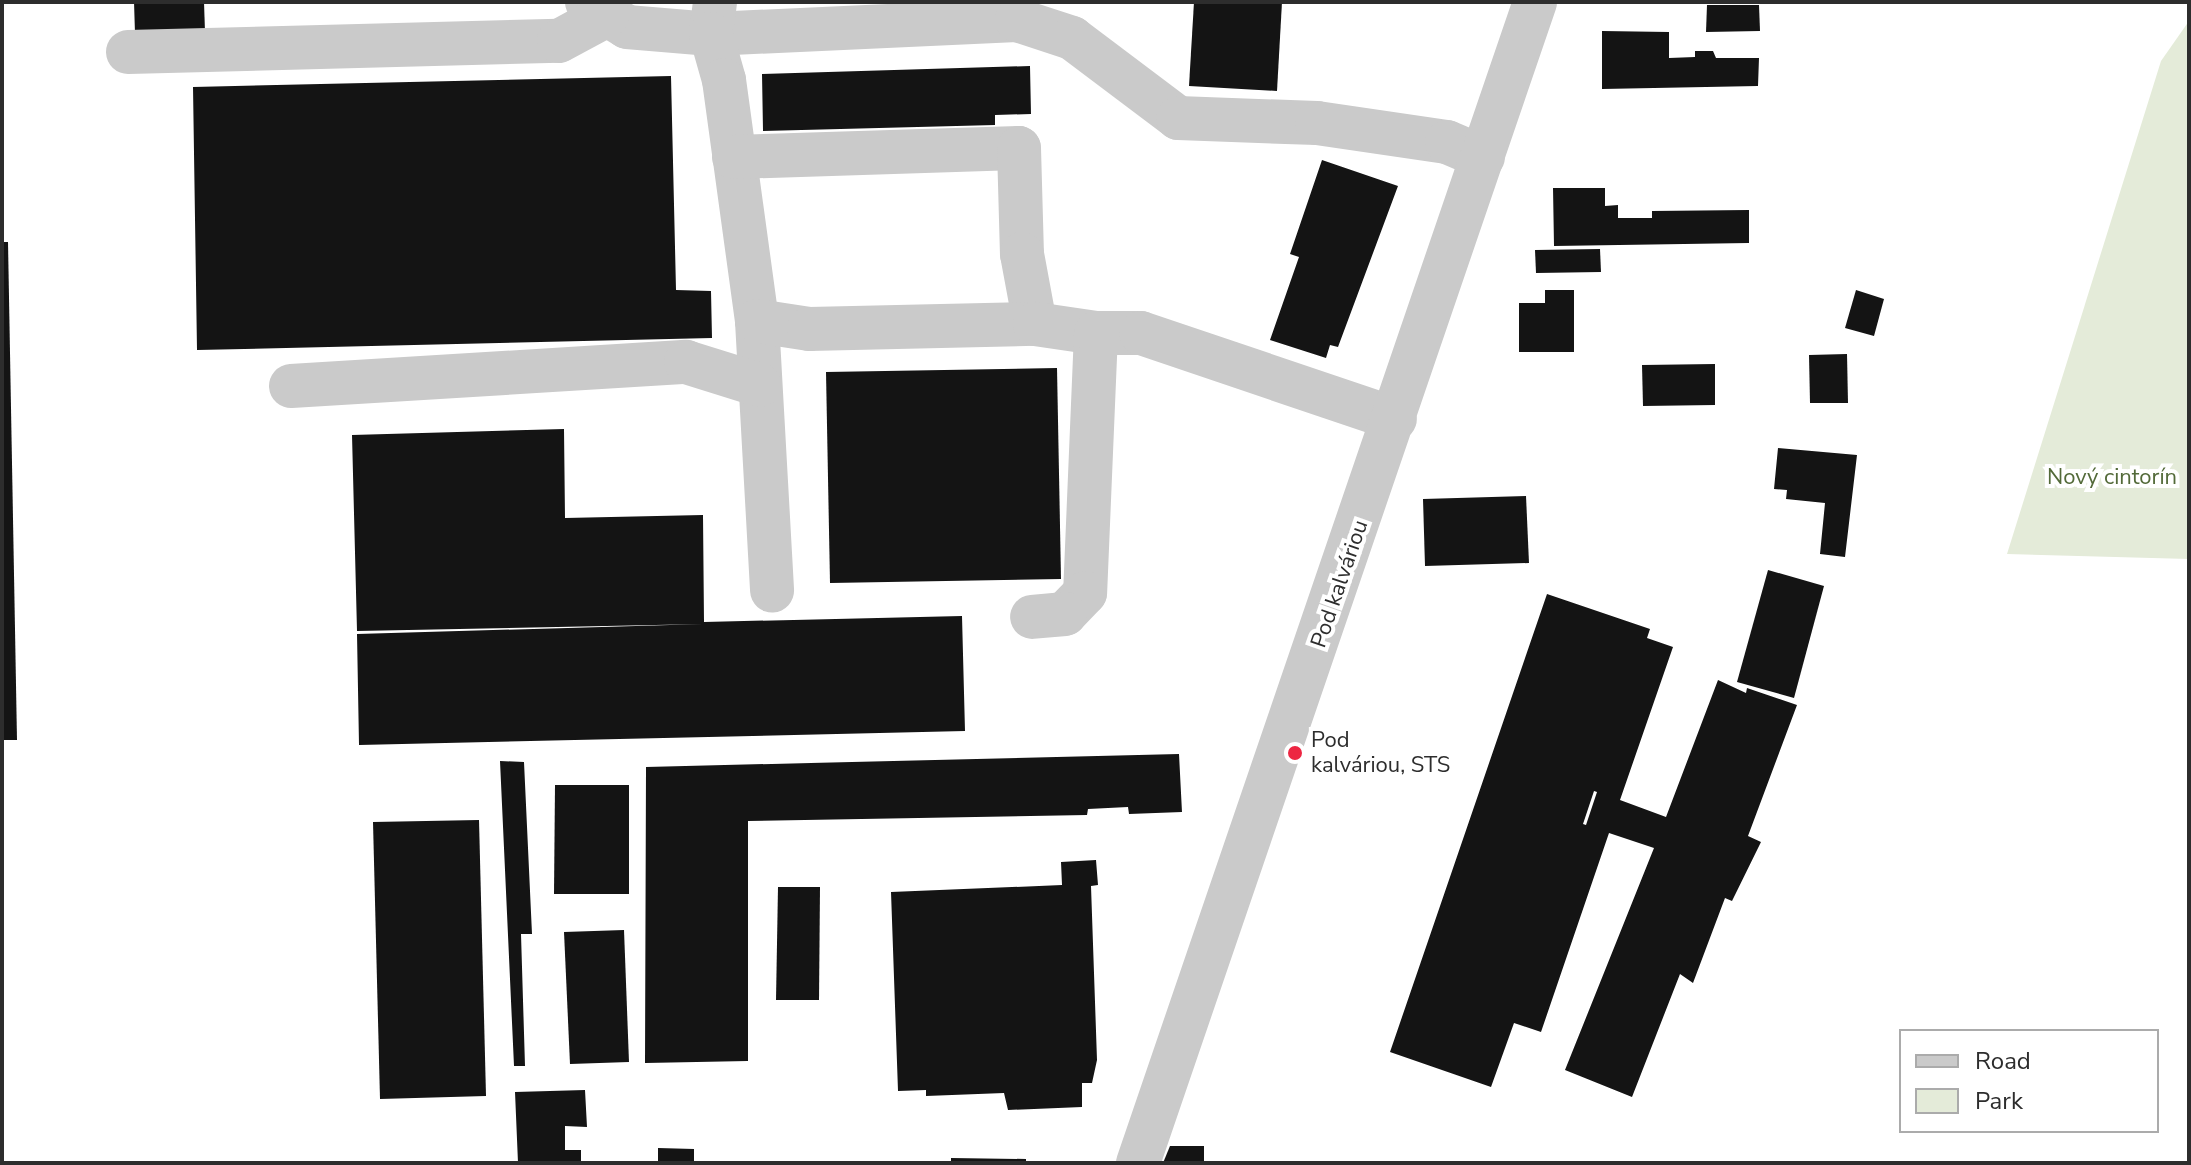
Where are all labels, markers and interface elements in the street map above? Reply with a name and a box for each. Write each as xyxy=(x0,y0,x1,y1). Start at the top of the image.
park label: Nový cintorín xyxy=(2047,465,2177,491)
street label: Pod kalváriou xyxy=(1306,517,1374,651)
place label: Pod kalváriou, STS xyxy=(1311,727,1450,778)
marker: Pod kalváriou, STS xyxy=(1286,744,1304,762)
legend xyxy=(1899,1029,2159,1133)
text: Road xyxy=(1975,1045,2031,1077)
text: Park xyxy=(1975,1085,2023,1117)

